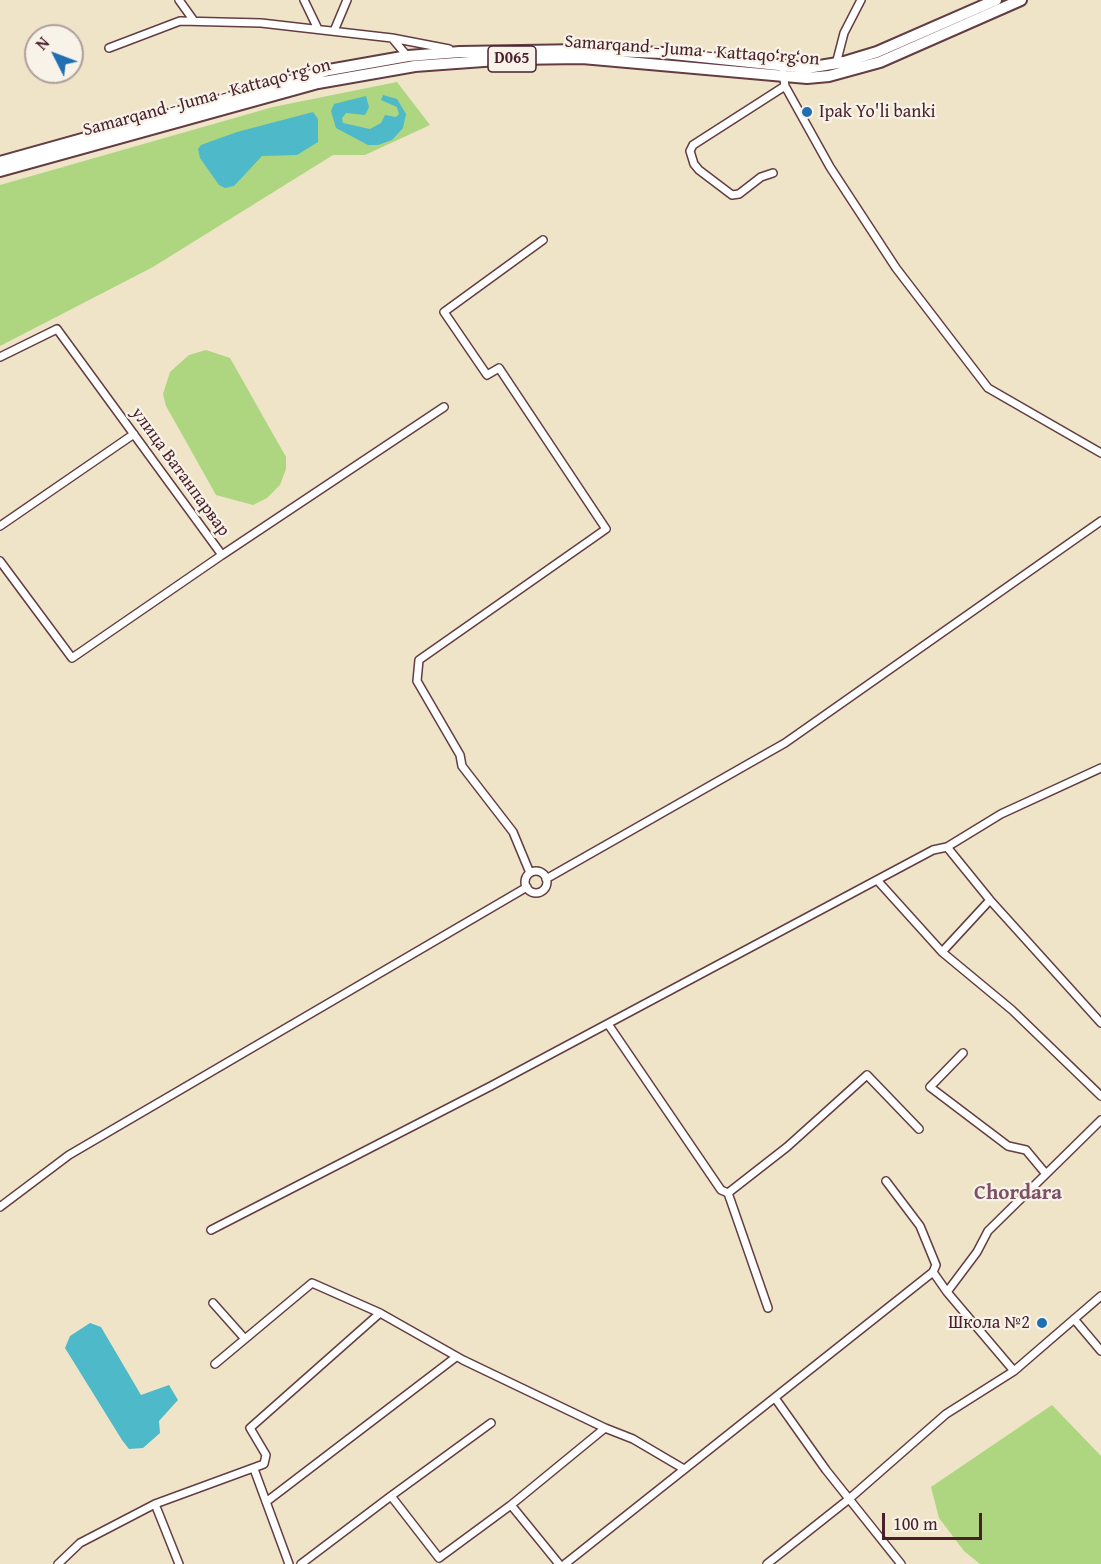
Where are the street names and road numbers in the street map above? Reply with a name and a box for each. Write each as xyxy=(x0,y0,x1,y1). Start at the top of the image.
street label: Samarqand - Juma - Kattaqo‘rg‘on xyxy=(564,31,820,71)
road number: D065 xyxy=(488,46,536,72)
street label: Samarqand - Juma - Kattaqo‘rg‘on xyxy=(81,55,333,141)
street label: улица Ватанпарвар xyxy=(126,403,234,541)

